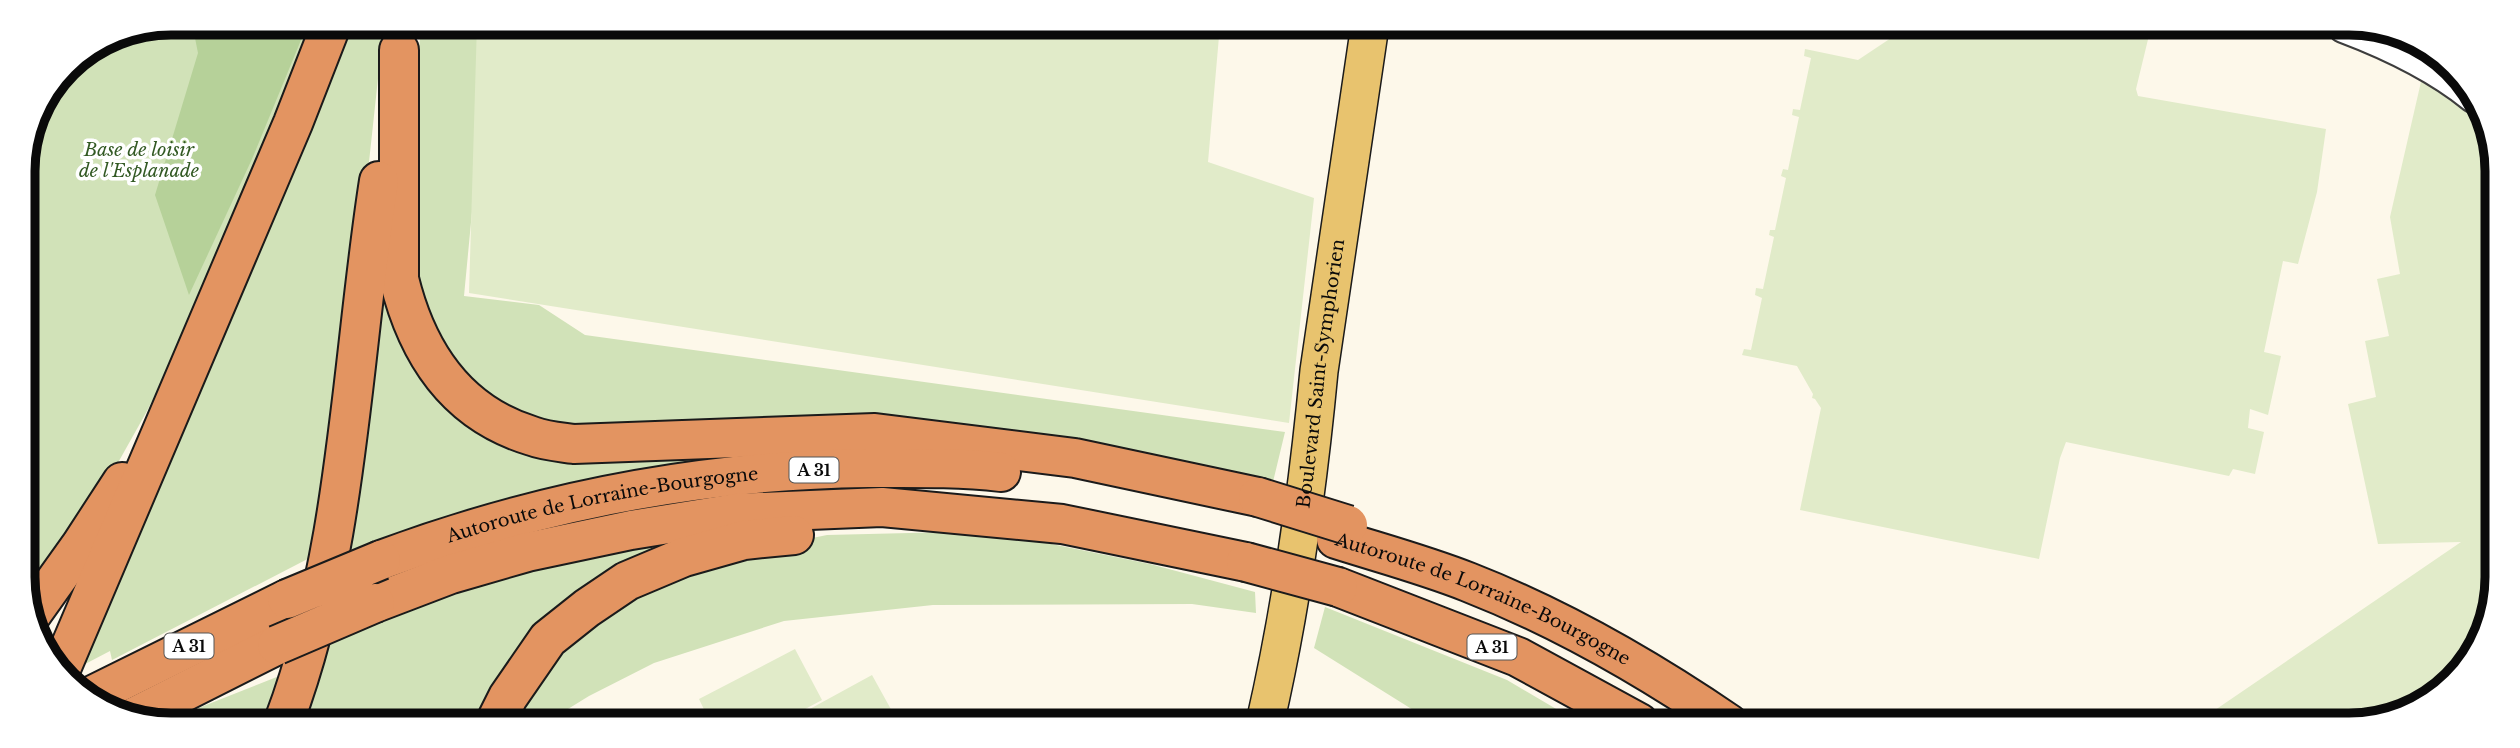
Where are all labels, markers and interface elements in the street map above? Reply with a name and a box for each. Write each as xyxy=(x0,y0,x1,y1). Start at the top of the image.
park label: Base de loisir de l'Esplanade xyxy=(79,139,199,182)
street label: Boulevard Saint-Symphorien xyxy=(1292,237,1349,510)
road number: A 31 xyxy=(790,457,838,482)
street label: Autoroute de Lorraine-Bourgogne xyxy=(443,463,759,548)
street label: Autoroute de Lorraine-Bourgogne xyxy=(1332,528,1634,670)
road number: A 31 xyxy=(164,634,214,659)
road number: A 31 xyxy=(1468,634,1516,660)

